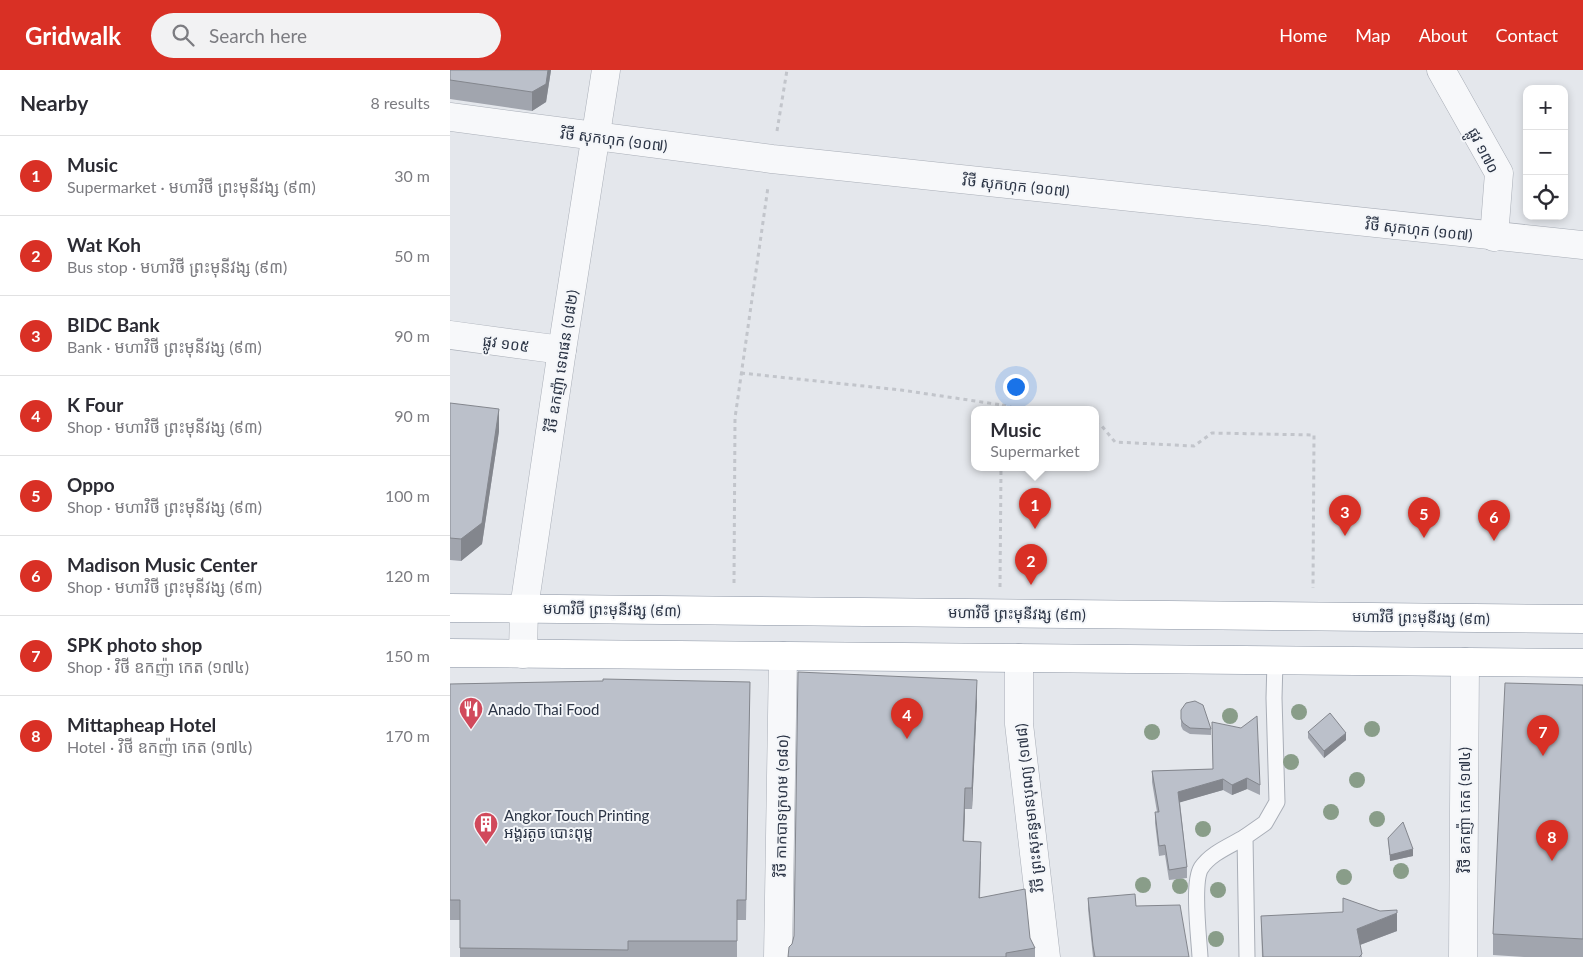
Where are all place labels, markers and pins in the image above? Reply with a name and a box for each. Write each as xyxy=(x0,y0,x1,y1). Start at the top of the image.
pin: 1 xyxy=(1019,488,1051,529)
pin: 3 xyxy=(1329,495,1361,536)
pin: 5 xyxy=(1408,497,1440,538)
pin: 6 xyxy=(1478,500,1510,541)
pin: 2 xyxy=(1015,544,1047,585)
restaurant icon: Anado Thai Food xyxy=(458,696,484,730)
pin: 4 xyxy=(891,698,923,739)
place label: Anado Thai Food xyxy=(488,700,599,718)
pin: 7 xyxy=(1527,715,1559,756)
place label: Angkor Touch Printing អង្គរតូច បោះពុម្ព xyxy=(504,806,650,842)
building icon: Angkor Touch Printing អង្គរតូច បោះពុម្ព xyxy=(473,811,499,845)
pin: 8 xyxy=(1536,820,1568,861)

